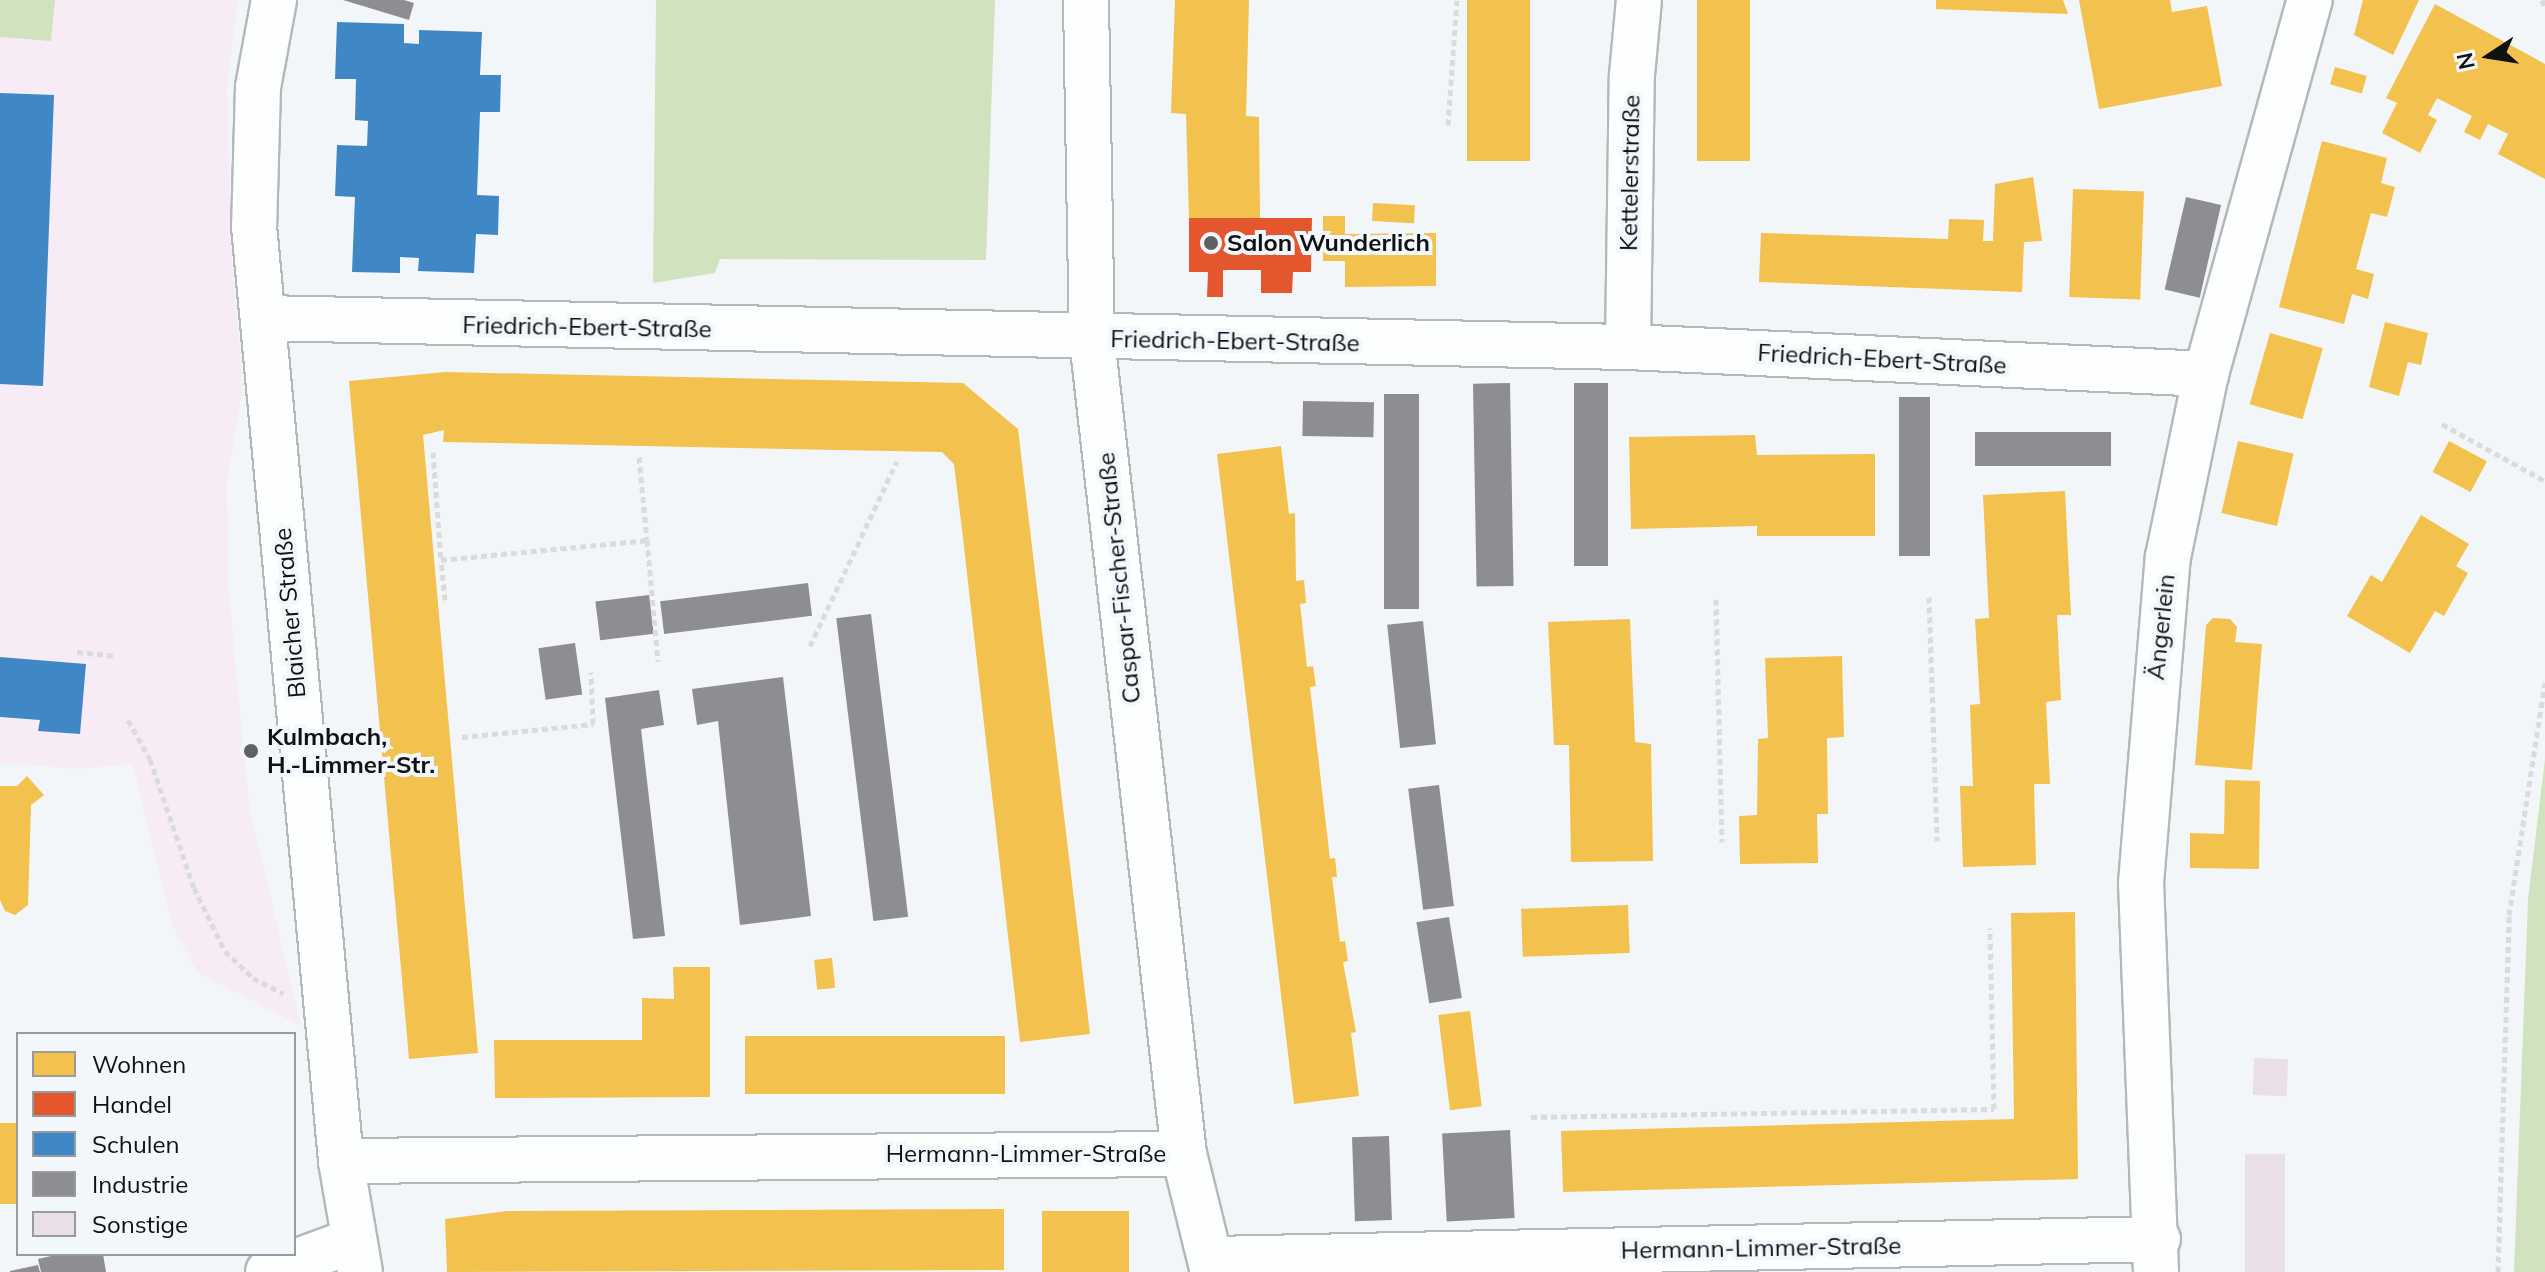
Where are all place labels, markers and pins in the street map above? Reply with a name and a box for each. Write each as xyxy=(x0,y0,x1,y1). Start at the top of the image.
place label: Salon Wunderlich xyxy=(1227,229,1430,257)
marker: Salon Wunderlich xyxy=(1202,234,1220,252)
place label: Kulmbach, H.-Limmer-Str. xyxy=(267,723,435,779)
marker: Kulmbach, H.-Limmer-Str. xyxy=(242,742,260,760)

